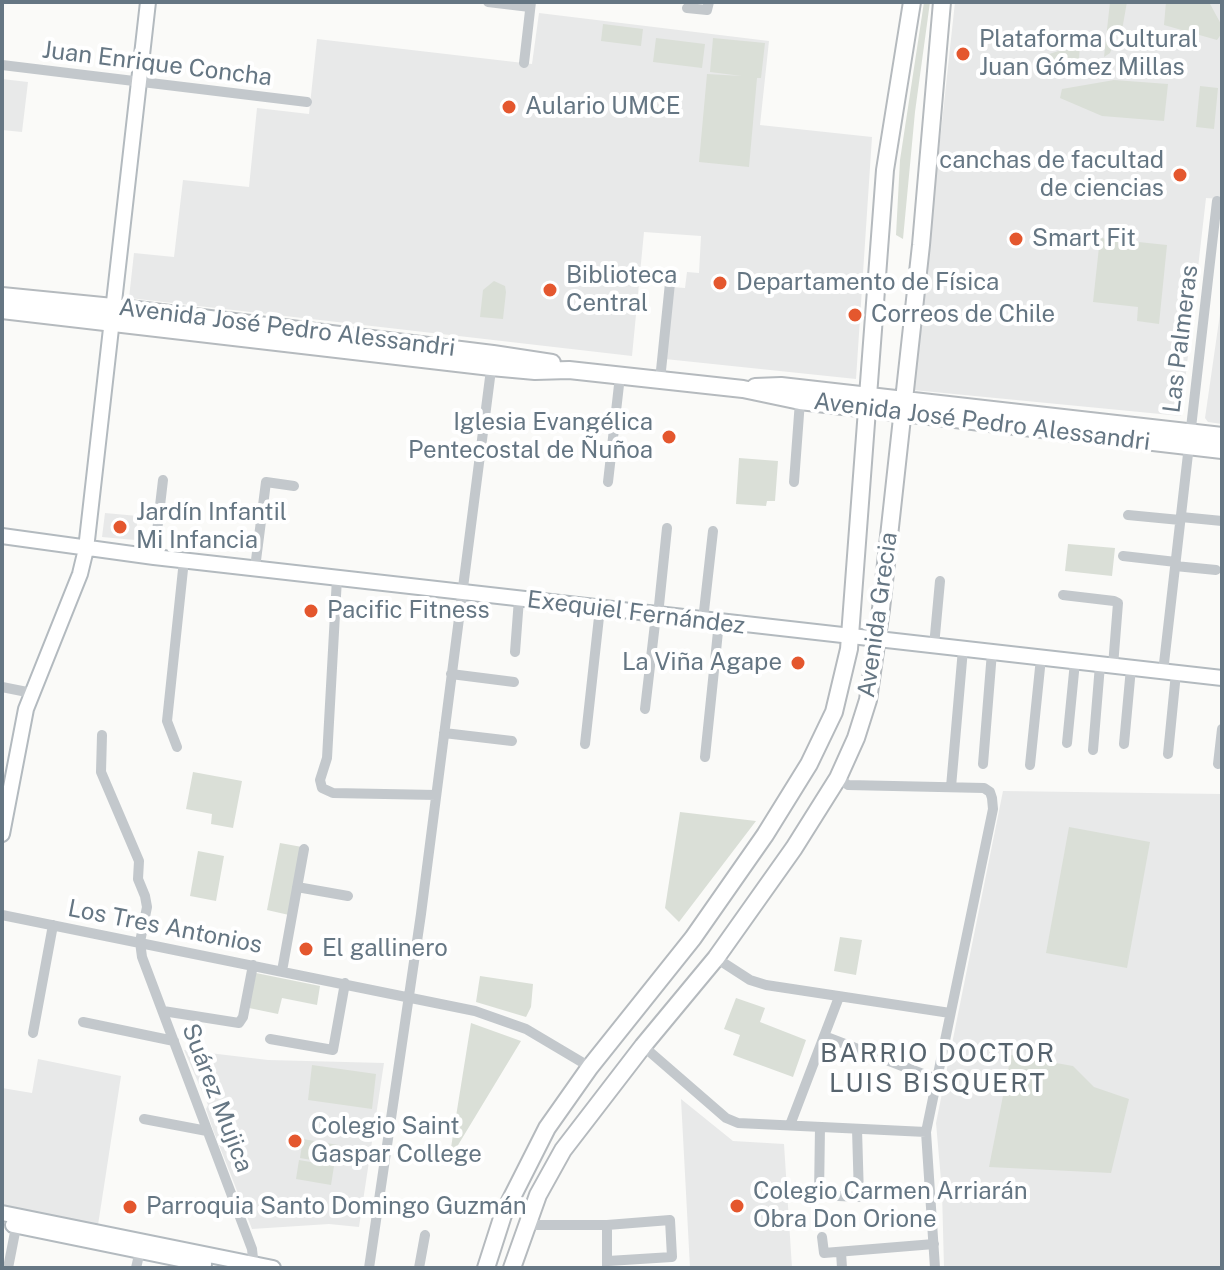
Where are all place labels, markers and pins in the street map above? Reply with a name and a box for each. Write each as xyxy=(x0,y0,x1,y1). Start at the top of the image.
place label: Plataforma Cultural Juan Gómez Millas xyxy=(979,26,1198,82)
marker: Plataforma Cultural Juan Gómez Millas xyxy=(954,45,972,63)
place label: Aulario UMCE xyxy=(525,93,681,121)
marker: Aulario UMCE xyxy=(500,98,518,116)
place label: canchas de facultad de ciencias xyxy=(939,147,1164,203)
marker: canchas de facultad de ciencias xyxy=(1171,166,1189,184)
place label: Smart Fit xyxy=(1032,225,1136,253)
marker: Smart Fit xyxy=(1007,230,1025,248)
place label: Biblioteca Central xyxy=(566,262,677,318)
place label: Departamento de Física xyxy=(736,269,999,297)
marker: Departamento de Física xyxy=(711,274,729,292)
marker: Biblioteca Central xyxy=(541,281,559,299)
place label: Correos de Chile xyxy=(871,301,1055,329)
marker: Correos de Chile xyxy=(846,306,864,324)
place label: Iglesia Evangélica Pentecostal de Ñuñoa xyxy=(408,409,653,465)
marker: Iglesia Evangélica Pentecostal de Ñuñoa xyxy=(660,428,678,446)
place label: Jardín Infantil Mi Infancia xyxy=(136,499,287,555)
marker: Jardín Infantil Mi Infancia xyxy=(111,518,129,536)
place label: Pacific Fitness xyxy=(327,597,490,625)
marker: Pacific Fitness xyxy=(302,602,320,620)
place label: La Viña Agape xyxy=(622,649,782,677)
marker: La Viña Agape xyxy=(789,654,807,672)
place label: El gallinero xyxy=(322,935,448,963)
marker: El gallinero xyxy=(297,940,315,958)
place label: Colegio Saint Gaspar College xyxy=(311,1113,482,1169)
marker: Colegio Saint Gaspar College xyxy=(286,1132,304,1150)
place label: Colegio Carmen Arriarán Obra Don Orione xyxy=(753,1178,1028,1234)
place label: Parroquia Santo Domingo Guzmán xyxy=(146,1193,527,1221)
marker: Colegio Carmen Arriarán Obra Don Orione xyxy=(728,1197,746,1215)
marker: Parroquia Santo Domingo Guzmán xyxy=(121,1198,139,1216)

